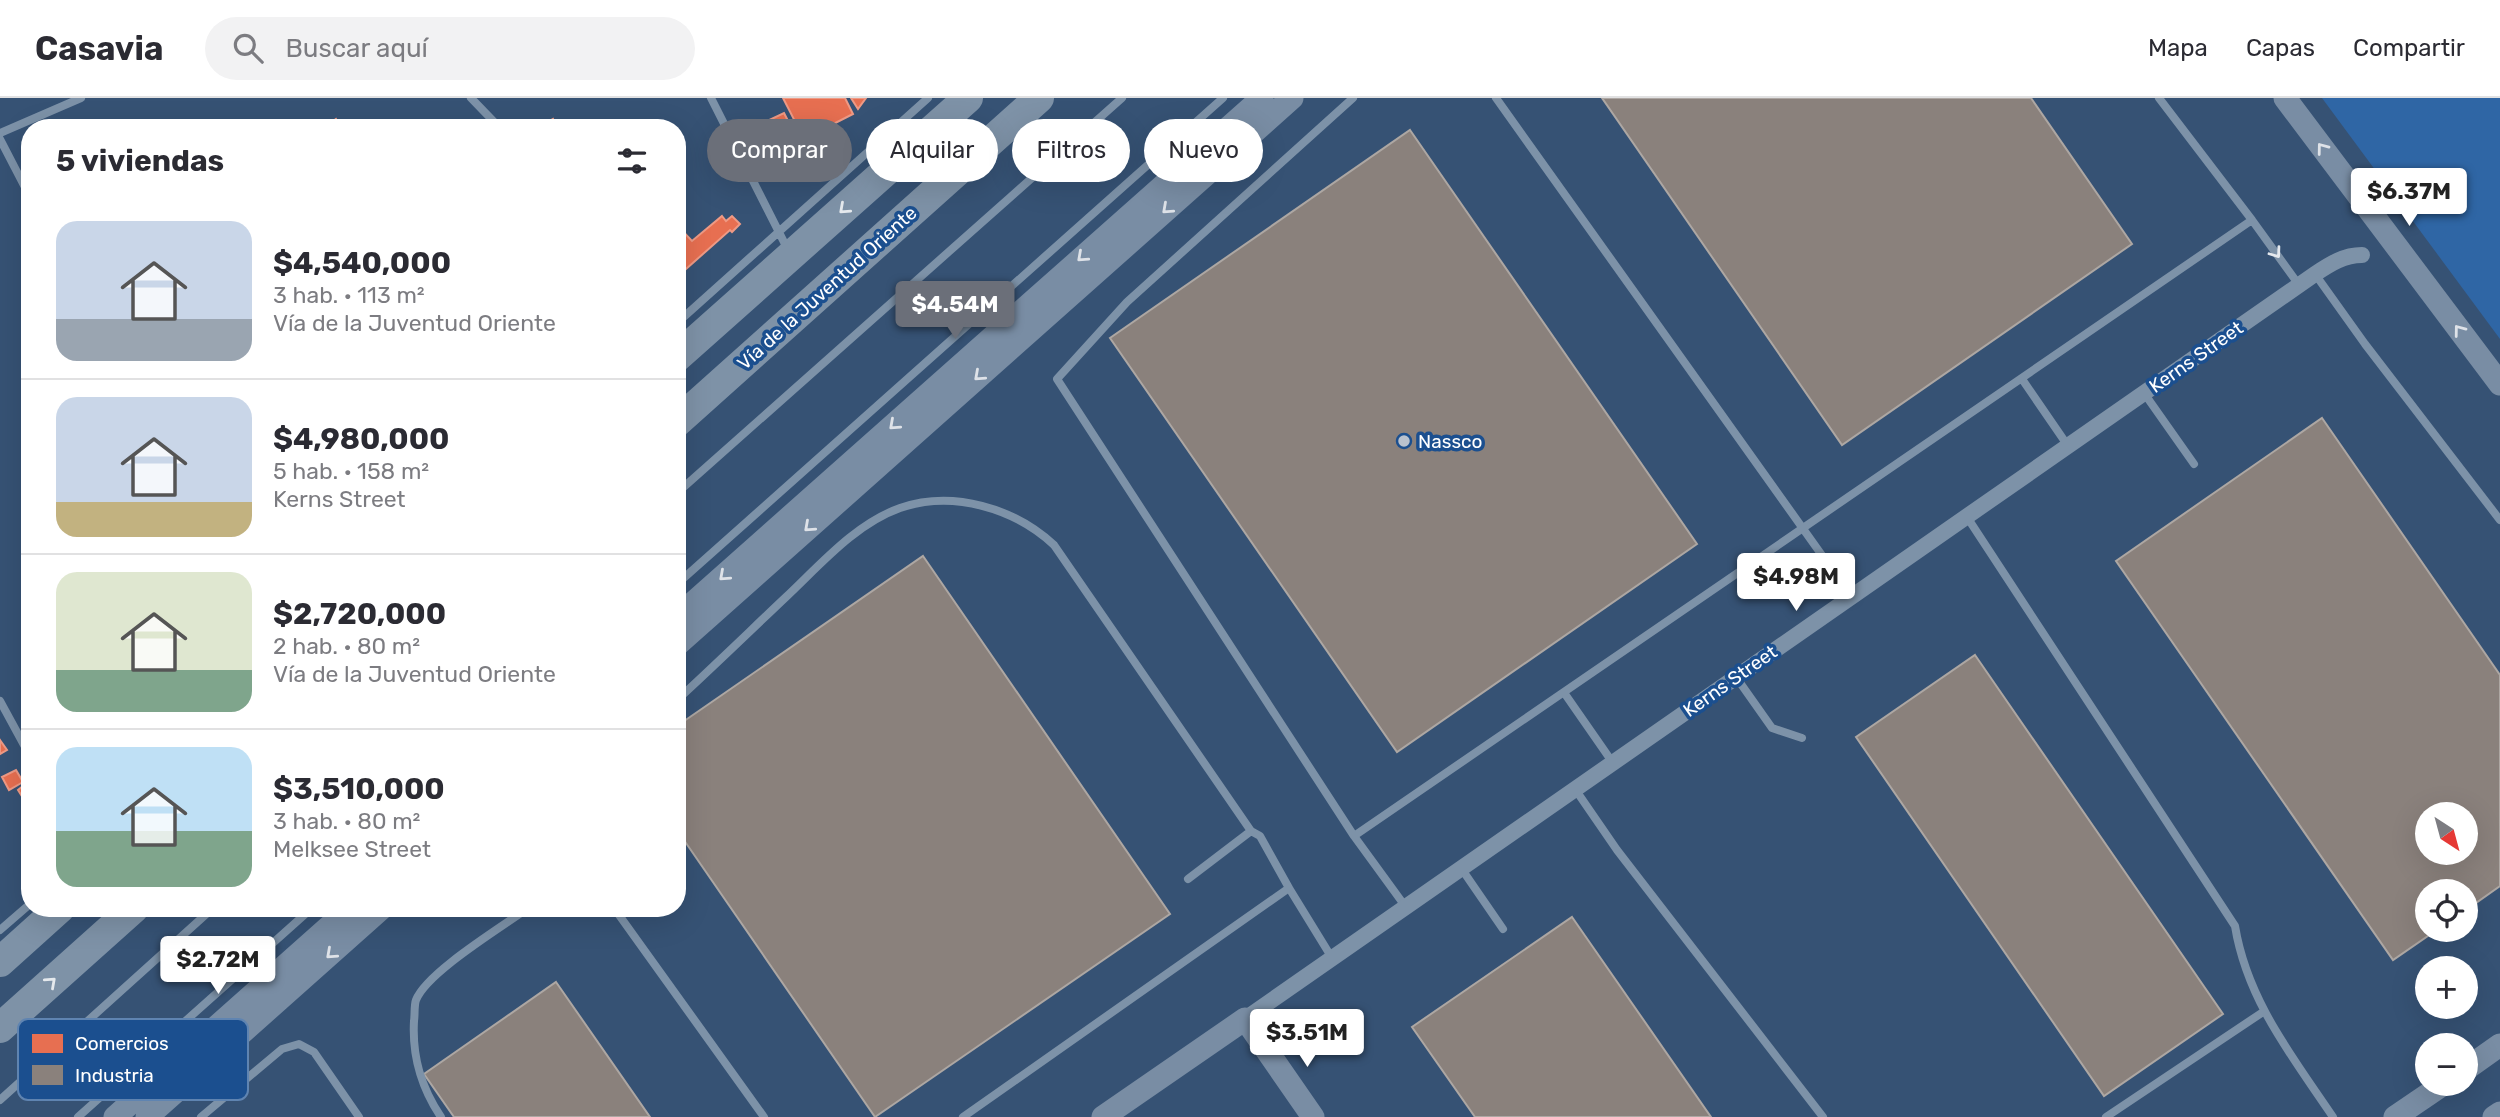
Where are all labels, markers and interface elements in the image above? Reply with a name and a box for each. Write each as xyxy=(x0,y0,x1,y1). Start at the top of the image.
search box xyxy=(205,17,695,80)
text: Casavia xyxy=(35,29,163,68)
icon: search xyxy=(229,29,267,67)
text: Buscar aquí xyxy=(285,33,428,64)
text: Mapa xyxy=(2148,34,2208,62)
text: Capas xyxy=(2246,34,2315,62)
text: Compartir xyxy=(2353,34,2465,62)
chip: Comprar xyxy=(707,119,852,182)
chip: Alquilar xyxy=(866,119,998,182)
chip: Filtros xyxy=(1012,119,1130,182)
chip: Nuevo xyxy=(1144,119,1263,182)
icon: filters xyxy=(613,142,651,180)
text: 5 viviendas xyxy=(56,143,224,179)
one-way arrow xyxy=(2318,143,2330,156)
pin: $6.37M xyxy=(2352,169,2466,228)
text: $6.37M xyxy=(2367,177,2451,205)
one-way arrow xyxy=(1163,200,1176,213)
street label: Vía de la Juventud Oriente xyxy=(732,201,922,375)
one-way arrow xyxy=(839,201,852,213)
text: $4,540,000 xyxy=(273,245,451,281)
one-way arrow xyxy=(2267,245,2280,258)
icon: home xyxy=(112,249,196,333)
one-way arrow xyxy=(1077,249,1090,261)
text: 3 hab. · 113 m² xyxy=(273,281,425,309)
pin: $4.54M xyxy=(898,282,1012,341)
text: $4.54M xyxy=(911,290,999,318)
text: Vía de la Juventud Oriente xyxy=(273,309,556,337)
street label: Kerns Street xyxy=(2145,316,2248,398)
one-way arrow xyxy=(2454,325,2467,338)
one-way arrow xyxy=(974,368,987,380)
one-way arrow xyxy=(889,417,902,429)
text: $4,980,000 xyxy=(273,421,450,457)
icon: home xyxy=(112,425,196,509)
place label: Nassco xyxy=(1418,430,1482,453)
marker: Nassco xyxy=(1396,433,1412,449)
text: 5 hab. · 158 m² xyxy=(273,457,429,485)
text: Kerns Street xyxy=(273,485,406,513)
one-way arrow xyxy=(804,519,817,532)
pin: $4.98M xyxy=(1739,554,1853,613)
text: $4.98M xyxy=(1753,562,1839,590)
one-way arrow xyxy=(719,568,732,580)
text: $2,720,000 xyxy=(273,596,446,632)
icon: home xyxy=(112,600,196,684)
text: 2 hab. · 80 m² xyxy=(273,632,420,660)
street label: Kerns Street xyxy=(1679,640,1782,722)
text: Vía de la Juventud Oriente xyxy=(273,660,556,688)
text: $3,510,000 xyxy=(273,771,445,807)
icon: home xyxy=(112,775,196,859)
north arrow xyxy=(2415,802,2478,864)
map controls xyxy=(2415,802,2478,1096)
text: 3 hab. · 80 m² xyxy=(273,807,420,835)
text: Melksee Street xyxy=(273,835,431,863)
button: locate xyxy=(2415,879,2478,942)
pin: $2.72M xyxy=(161,936,275,996)
text: $2.72M xyxy=(176,945,260,973)
one-way arrow xyxy=(326,945,339,958)
button: + xyxy=(2415,956,2478,1019)
one-way arrow xyxy=(43,978,56,990)
pin: $3.51M xyxy=(1250,1010,1364,1069)
text: $3.51M xyxy=(1266,1018,1348,1046)
legend xyxy=(18,1019,248,1100)
text: Comercios xyxy=(75,1032,169,1055)
button: − xyxy=(2415,1033,2478,1096)
text: Industria xyxy=(75,1064,154,1087)

